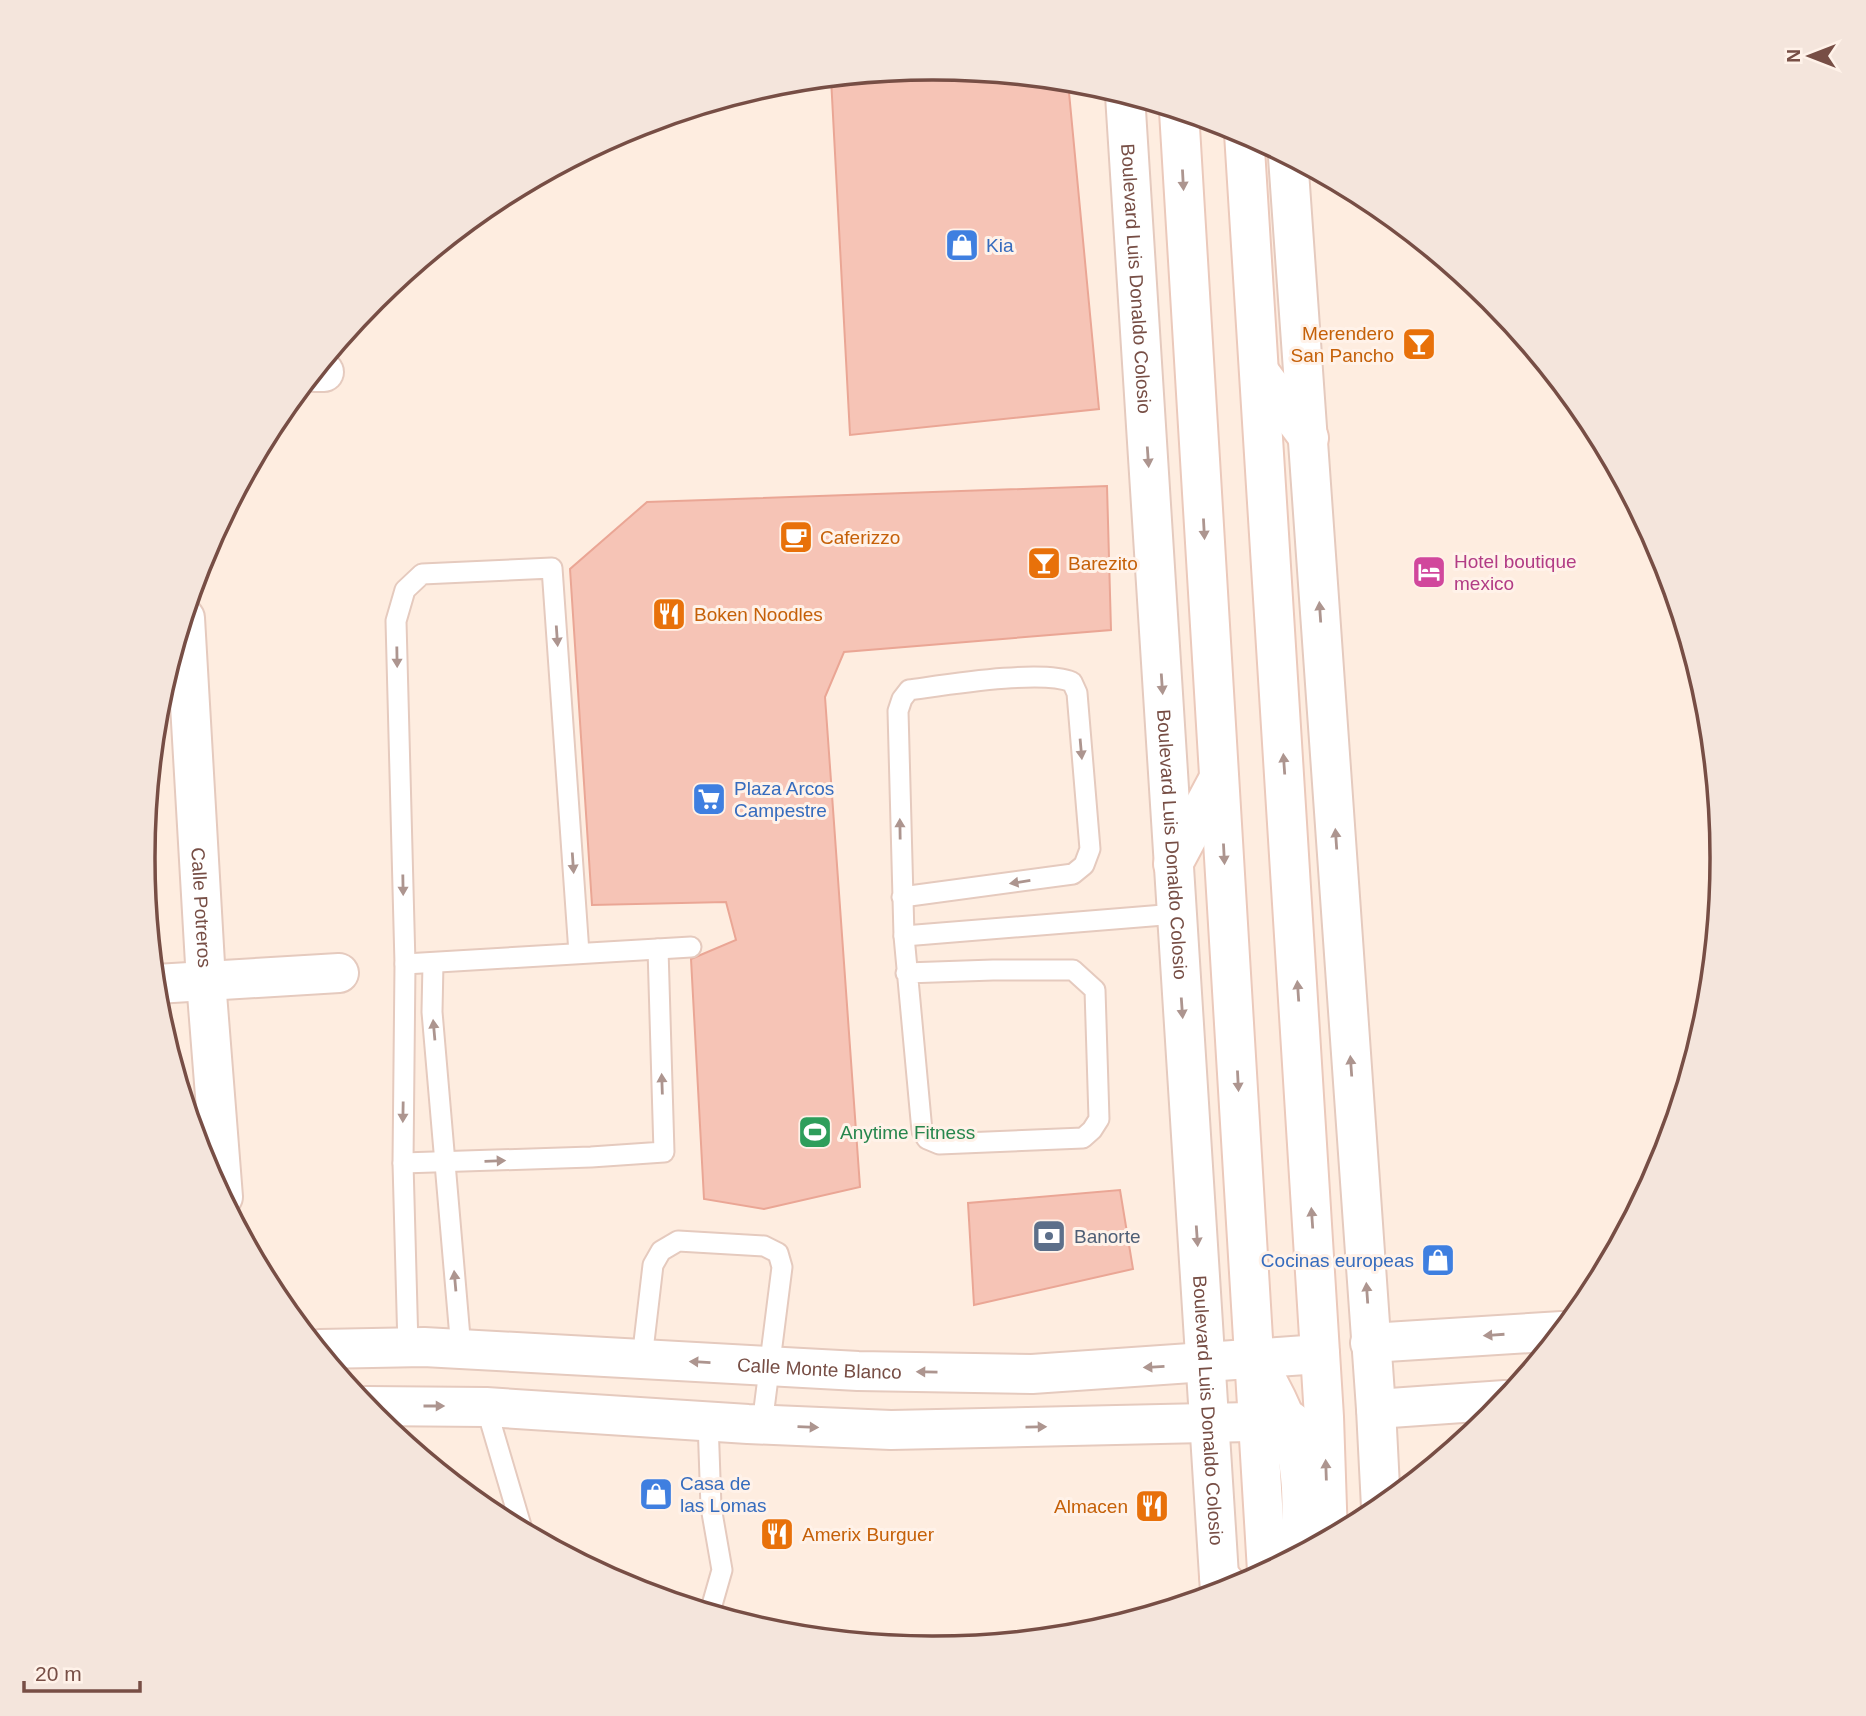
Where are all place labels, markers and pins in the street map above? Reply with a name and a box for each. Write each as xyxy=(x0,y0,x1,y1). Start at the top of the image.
shop icon: Kia xyxy=(943,226,981,264)
place label: Kia xyxy=(986,235,1014,256)
place label: Merendero San Pancho xyxy=(1290,323,1394,366)
bar icon: Merendero San Pancho xyxy=(1400,325,1438,363)
cafe icon: Caferizzo xyxy=(777,518,815,556)
place label: Caferizzo xyxy=(820,527,900,548)
bar icon: Barezito xyxy=(1025,544,1063,582)
place label: Hotel boutique mexico xyxy=(1454,551,1577,594)
place label: Barezito xyxy=(1068,553,1138,574)
hotel icon: Hotel boutique mexico xyxy=(1410,553,1448,591)
restaurant icon: Boken Noodles xyxy=(650,595,688,633)
place label: Boken Noodles xyxy=(694,604,823,625)
place label: Plaza Arcos Campestre xyxy=(734,778,834,821)
supermarket icon: Plaza Arcos Campestre xyxy=(690,780,728,818)
sports icon: Anytime Fitness xyxy=(796,1113,834,1151)
place label: Anytime Fitness xyxy=(840,1122,975,1143)
bank icon: Banorte xyxy=(1030,1217,1068,1255)
place label: Banorte xyxy=(1074,1226,1141,1247)
shop icon: Cocinas europeas xyxy=(1419,1241,1457,1279)
place label: Cocinas europeas xyxy=(1261,1250,1414,1271)
place label: Casa de las Lomas xyxy=(680,1473,767,1516)
shop icon: Casa de las Lomas xyxy=(637,1475,675,1513)
restaurant icon: Almacen xyxy=(1133,1487,1171,1525)
place label: Almacen xyxy=(1054,1496,1128,1517)
restaurant icon: Amerix Burguer xyxy=(758,1515,796,1553)
place label: Amerix Burguer xyxy=(802,1524,935,1545)

